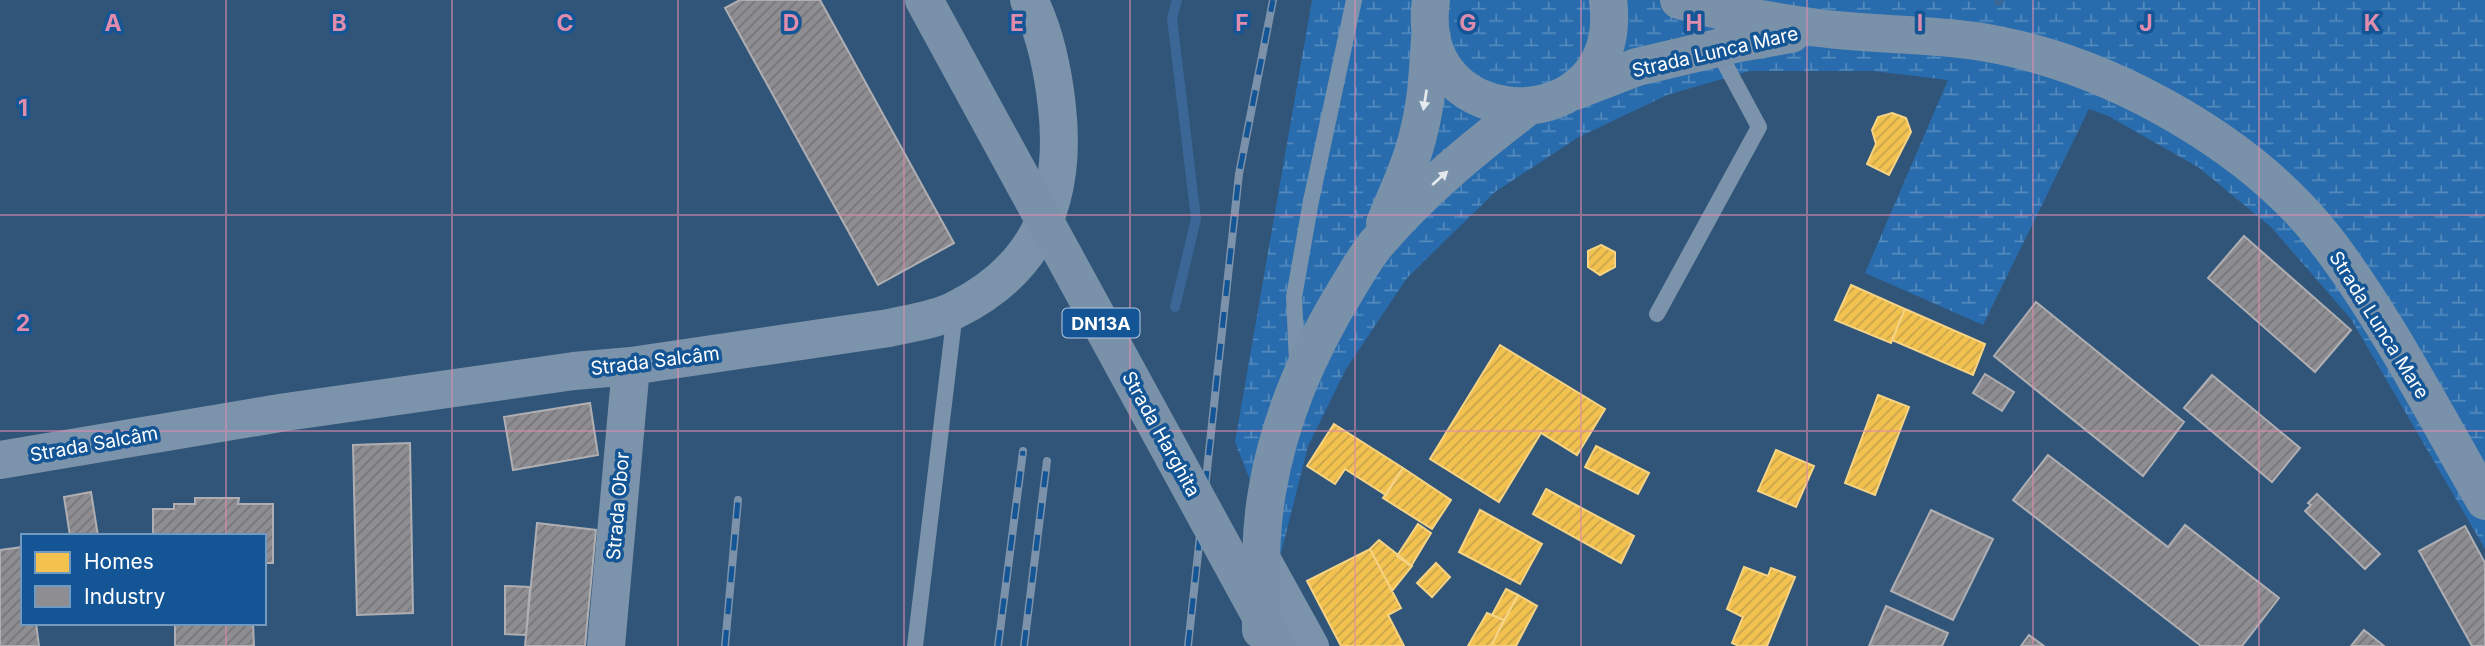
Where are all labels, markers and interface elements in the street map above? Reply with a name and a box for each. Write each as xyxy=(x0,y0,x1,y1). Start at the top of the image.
text: A xyxy=(104,9,122,37)
text: B xyxy=(331,9,347,37)
text: C xyxy=(556,9,574,37)
text: D xyxy=(783,9,799,37)
text: E xyxy=(1010,9,1024,37)
text: F xyxy=(1235,9,1249,37)
text: G xyxy=(1459,9,1477,37)
text: H xyxy=(1685,9,1703,37)
text: I xyxy=(1917,9,1923,37)
text: J xyxy=(2139,9,2153,37)
text: K xyxy=(2364,9,2380,37)
street label: Strada Lunca Mare xyxy=(1630,22,1800,82)
one-way arrow xyxy=(1419,89,1430,111)
text: 1 xyxy=(18,94,28,122)
one-way arrow xyxy=(1431,170,1449,186)
street label: Strada Lunca Mare xyxy=(2324,247,2434,403)
text: 2 xyxy=(16,309,30,337)
road number: DN13A xyxy=(1062,309,1140,338)
street label: Strada Salcâm xyxy=(589,342,721,380)
street label: Strada Harghita xyxy=(1117,367,1205,501)
street label: Strada Salcâm xyxy=(28,421,160,467)
street label: Strada Obor xyxy=(602,451,634,561)
legend xyxy=(21,534,266,625)
text: Homes xyxy=(84,549,154,574)
text: Industry xyxy=(84,584,166,609)

